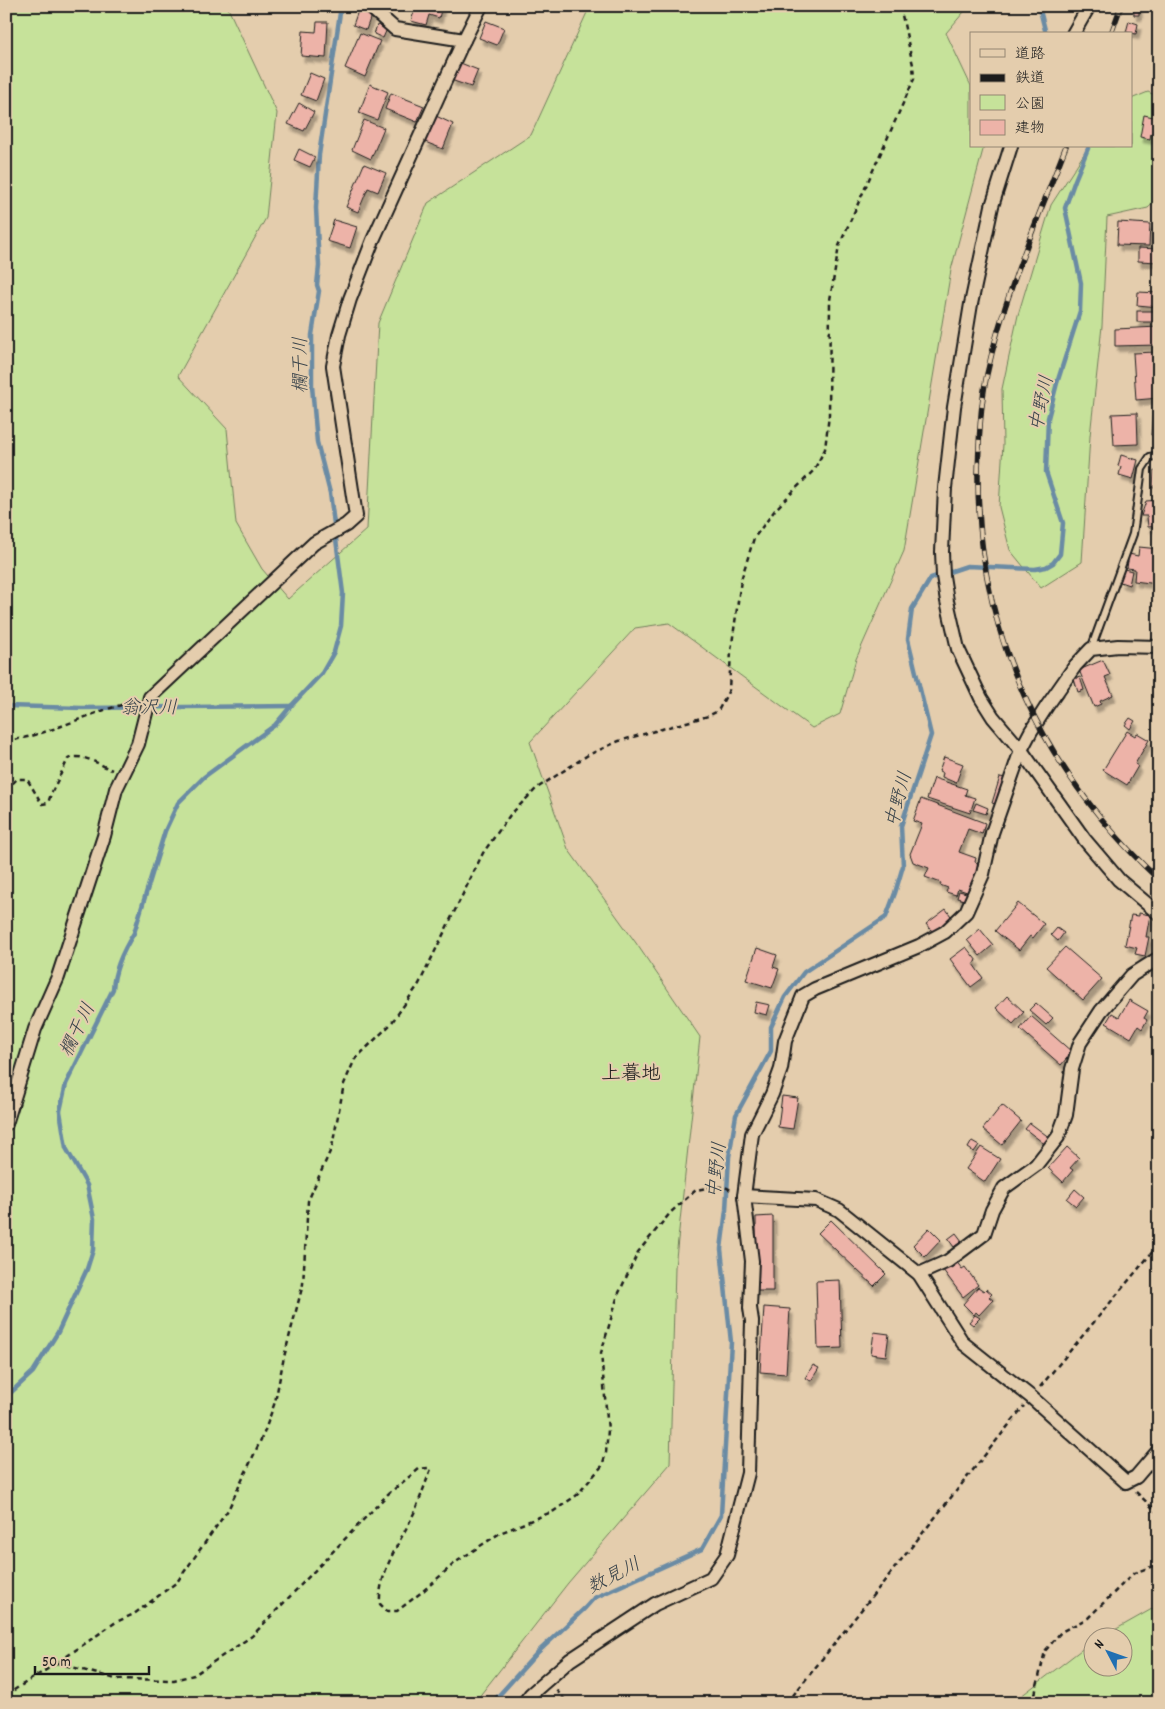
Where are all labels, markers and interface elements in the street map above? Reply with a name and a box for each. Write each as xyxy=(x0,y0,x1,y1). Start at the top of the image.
legend xyxy=(970,32,1132,148)
text: 道路 xyxy=(1015,44,1045,66)
text: 鉄道 xyxy=(1015,68,1045,90)
text: 公園 xyxy=(1015,94,1045,116)
text: 建物 xyxy=(1015,118,1045,140)
water label: 欄干川 xyxy=(289,336,316,394)
water label: 中野川 xyxy=(1024,373,1063,434)
water label: 翁沢川 xyxy=(120,696,178,723)
water label: 中野川 xyxy=(880,769,921,831)
water label: 欄干川 xyxy=(55,999,104,1062)
district label: 上暮地 xyxy=(601,1061,661,1089)
water label: 中野川 xyxy=(702,1140,735,1200)
water label: 数見川 xyxy=(583,1552,646,1602)
north arrow xyxy=(1082,1626,1132,1676)
text: N xyxy=(1090,1636,1110,1654)
scale bar xyxy=(35,1644,149,1676)
text: 50 m xyxy=(42,1652,71,1674)

